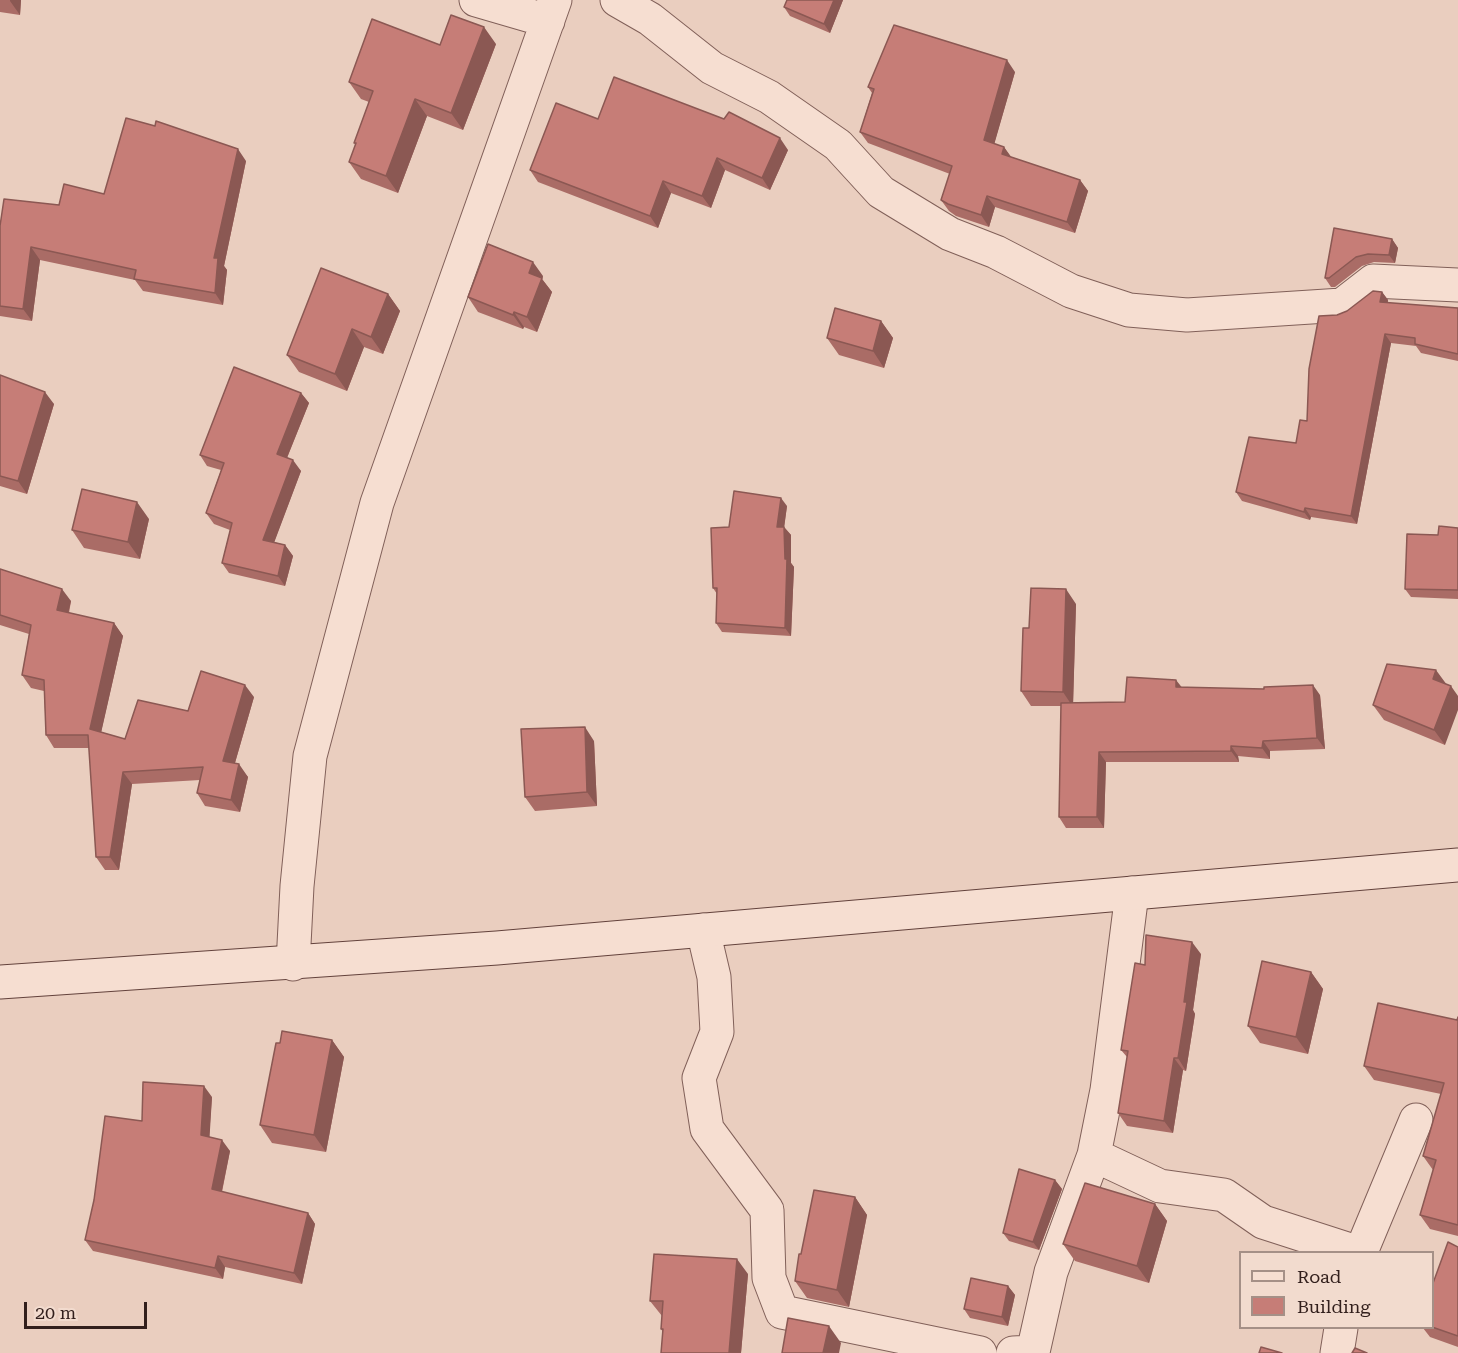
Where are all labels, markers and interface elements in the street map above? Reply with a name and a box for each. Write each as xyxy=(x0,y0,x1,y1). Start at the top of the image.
legend xyxy=(1239,1251,1434,1329)
text: Road xyxy=(1297,1266,1341,1287)
scale bar xyxy=(27,1290,150,1328)
text: Building xyxy=(1297,1296,1371,1317)
text: 20 m xyxy=(35,1302,76,1323)

